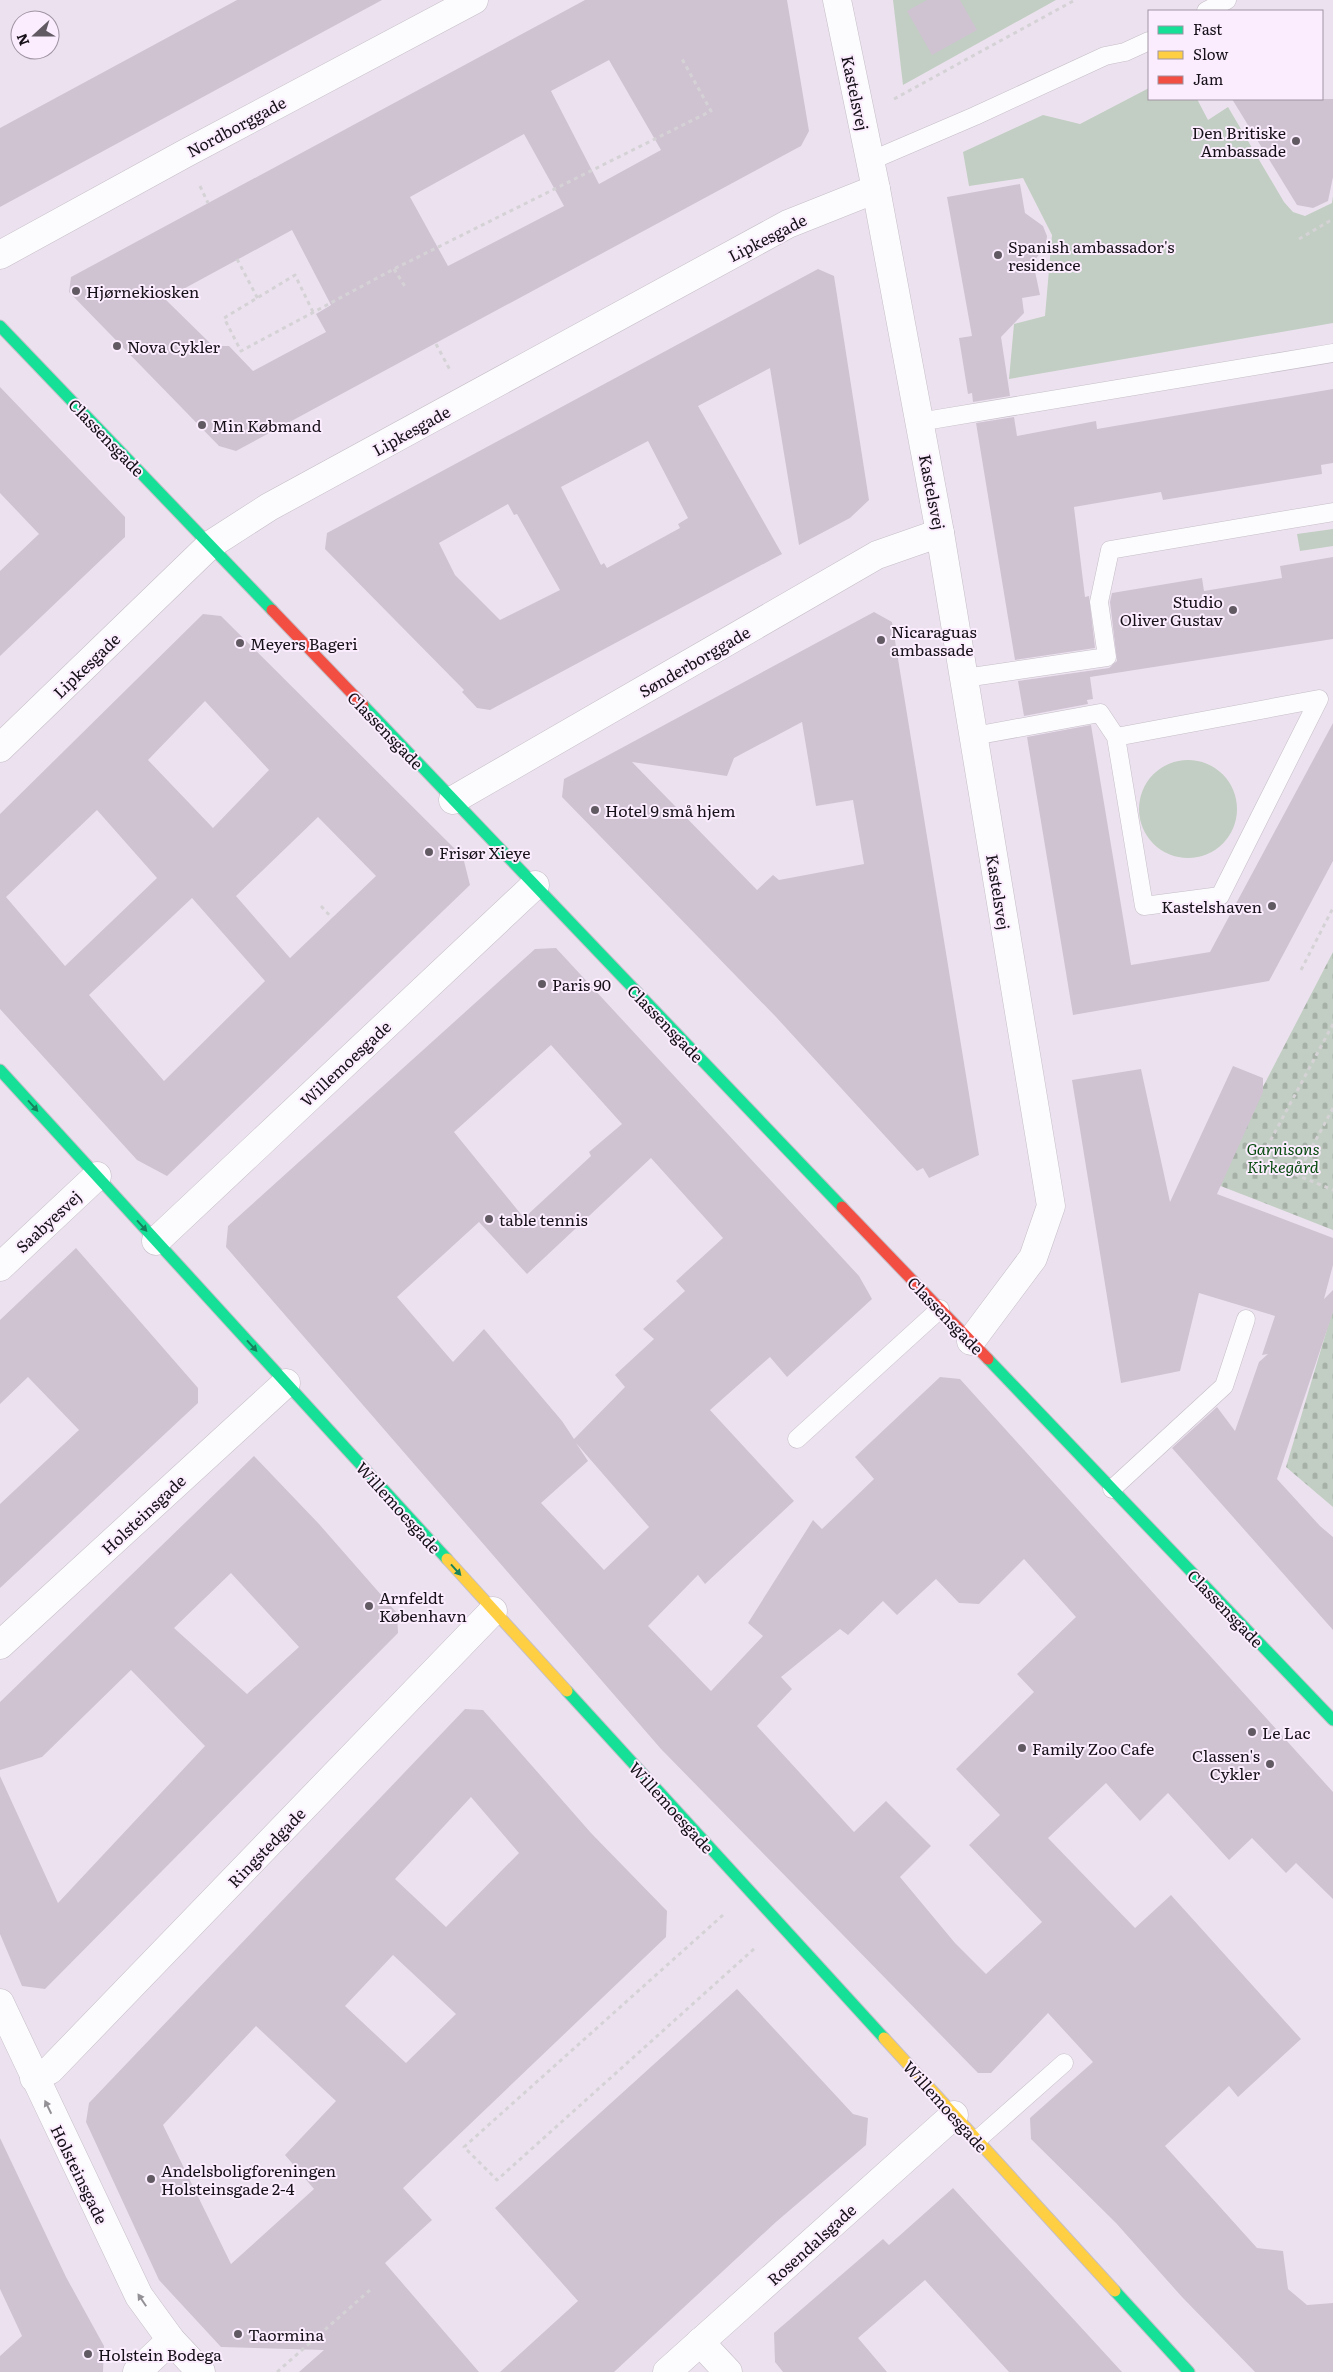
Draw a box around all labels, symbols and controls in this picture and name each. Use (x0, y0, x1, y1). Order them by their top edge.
north arrow (10, 10, 60, 60)
legend (1148, 10, 1323, 100)
text: Fast (1193, 17, 1222, 40)
text: N (10, 31, 33, 49)
text: Slow (1193, 42, 1228, 65)
street label: Kastelsvej (836, 53, 876, 133)
text: Jam (1193, 67, 1224, 90)
street label: Nordborggade (182, 90, 290, 162)
place label: Den Britiske Ambassade (1192, 120, 1286, 162)
marker: Den Britiske Ambassade (1290, 135, 1302, 147)
street label: Lipkesgade (724, 207, 810, 267)
place label: Spanish ambassador's residence (1008, 234, 1174, 276)
marker: Spanish ambassador's residence (992, 249, 1004, 261)
place label: Hjørnekiosken (86, 279, 200, 303)
marker: Hjørnekiosken (70, 285, 82, 297)
place label: Nova Cykler (127, 334, 221, 358)
marker: Nova Cykler (111, 340, 123, 352)
street label: Classensgade (64, 393, 150, 481)
street label: Lipkesgade (368, 399, 454, 461)
place label: Min Købmand (212, 413, 322, 437)
marker: Min Købmand (196, 419, 208, 431)
street label: Kastelsvej (914, 452, 952, 532)
place label: Studio Oliver Gustav (1120, 589, 1224, 631)
marker: Studio Oliver Gustav (1227, 604, 1239, 616)
street label: Sønderborggade (634, 619, 754, 703)
place label: Nicaraguas ambassade (891, 619, 977, 661)
street label: Lipkesgade (47, 627, 125, 703)
place label: Meyers Bageri (250, 631, 358, 655)
marker: Nicaraguas ambassade (875, 634, 887, 646)
marker: Meyers Bageri (234, 637, 246, 649)
street label: Classensgade (343, 686, 429, 774)
place label: Hotel 9 små hjem (605, 798, 736, 822)
marker: Hotel 9 små hjem (589, 804, 601, 816)
place label: Frisør Xieye (439, 840, 530, 864)
marker: Frisør Xieye (423, 846, 435, 858)
street label: Kastelsvej (981, 852, 1017, 932)
place label: Kastelshaven (1161, 894, 1262, 918)
marker: Kastelshaven (1266, 900, 1278, 912)
place label: Paris 90 (552, 972, 611, 996)
marker: Paris 90 (536, 978, 548, 990)
street label: Classensgade (623, 979, 709, 1067)
street label: Willemoesgade (294, 1014, 396, 1112)
one-way arrow (27, 1100, 39, 1112)
park label: Garnisons Kirkegård (1246, 1136, 1320, 1178)
street label: Saabyesvej (10, 1184, 86, 1258)
place label: table tennis (499, 1207, 588, 1231)
marker: table tennis (483, 1213, 495, 1225)
one-way arrow (137, 1220, 148, 1233)
street label: Classensgade (903, 1271, 989, 1359)
one-way arrow (246, 1340, 258, 1352)
street label: Willemoesgade (351, 1456, 447, 1558)
street label: Holsteinsgade (95, 1468, 191, 1560)
one-way arrow (450, 1563, 462, 1575)
street label: Classensgade (1183, 1564, 1269, 1652)
place label: Arnfeldt København (379, 1585, 467, 1627)
marker: Arnfeldt København (363, 1600, 375, 1612)
place label: Le Lac (1262, 1720, 1310, 1744)
marker: Le Lac (1246, 1726, 1258, 1738)
place label: Family Zoo Cafe (1032, 1736, 1154, 1760)
marker: Family Zoo Cafe (1016, 1742, 1028, 1754)
place label: Classen's Cykler (1192, 1743, 1260, 1785)
street label: Willemoesgade (624, 1756, 720, 1858)
marker: Classen's Cykler (1264, 1758, 1276, 1770)
street label: Ringstedgade (222, 1802, 310, 1892)
street label: Willemoesgade (898, 2055, 994, 2157)
one-way arrow (44, 2100, 52, 2114)
street label: Holsteinsgade (46, 2120, 114, 2228)
place label: Andelsboligforeningen Holsteinsgade 2-4 (161, 2158, 336, 2200)
marker: Andelsboligforeningen Holsteinsgade 2-4 (145, 2173, 157, 2185)
street label: Rosendalsgade (761, 2197, 861, 2291)
one-way arrow (138, 2294, 147, 2307)
place label: Taormina (248, 2322, 324, 2346)
marker: Taormina (232, 2328, 244, 2340)
place label: Holstein Bodega (98, 2342, 222, 2366)
marker: Holstein Bodega (82, 2348, 94, 2360)

